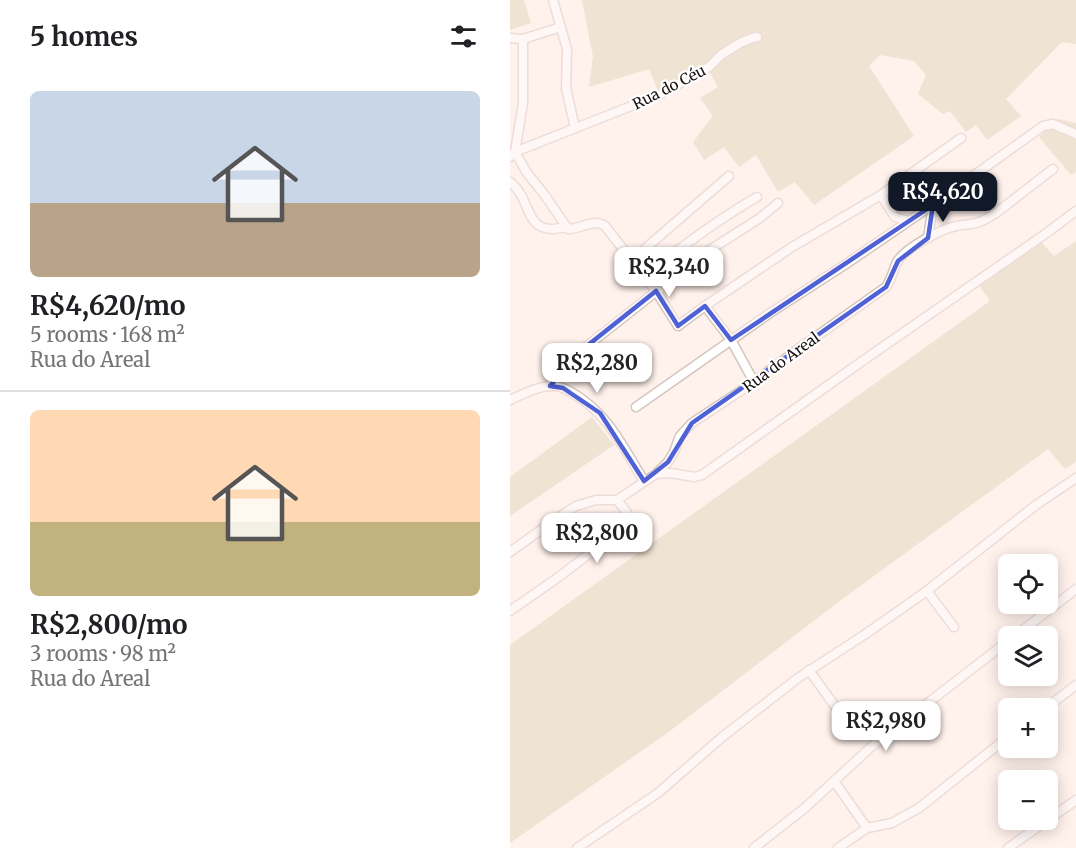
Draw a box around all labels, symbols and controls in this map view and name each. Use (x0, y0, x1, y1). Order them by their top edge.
text: 5 homes (30, 20, 138, 53)
icon: filters (447, 20, 480, 53)
street label: Rua do Céu (629, 60, 709, 114)
icon: home (201, 130, 309, 238)
pin: R$4,620 (888, 172, 998, 223)
text: R$4,620 (902, 179, 984, 204)
pin: R$2,340 (614, 247, 724, 298)
text: R$2,340 (628, 254, 710, 279)
text: R$4,620/mo (30, 289, 185, 322)
text: 5 rooms · 168 m² (30, 322, 185, 347)
street label: Rua do Areal (739, 328, 823, 396)
pin: R$2,280 (542, 343, 652, 394)
text: Rua do Areal (30, 347, 150, 372)
text: R$2,280 (556, 350, 638, 375)
icon: home (201, 449, 309, 557)
pin: R$2,800 (542, 513, 652, 564)
text: R$2,800 (555, 520, 639, 545)
map controls (998, 554, 1058, 830)
button: locate (998, 554, 1058, 614)
text: R$2,800/mo (30, 608, 188, 641)
button: layers (998, 626, 1058, 686)
text: 3 rooms · 98 m² (30, 641, 176, 666)
text: Rua do Areal (30, 666, 150, 691)
button: + (998, 698, 1058, 758)
pin: R$2,980 (831, 701, 941, 752)
text: R$2,980 (846, 708, 926, 733)
button: − (998, 770, 1058, 830)

